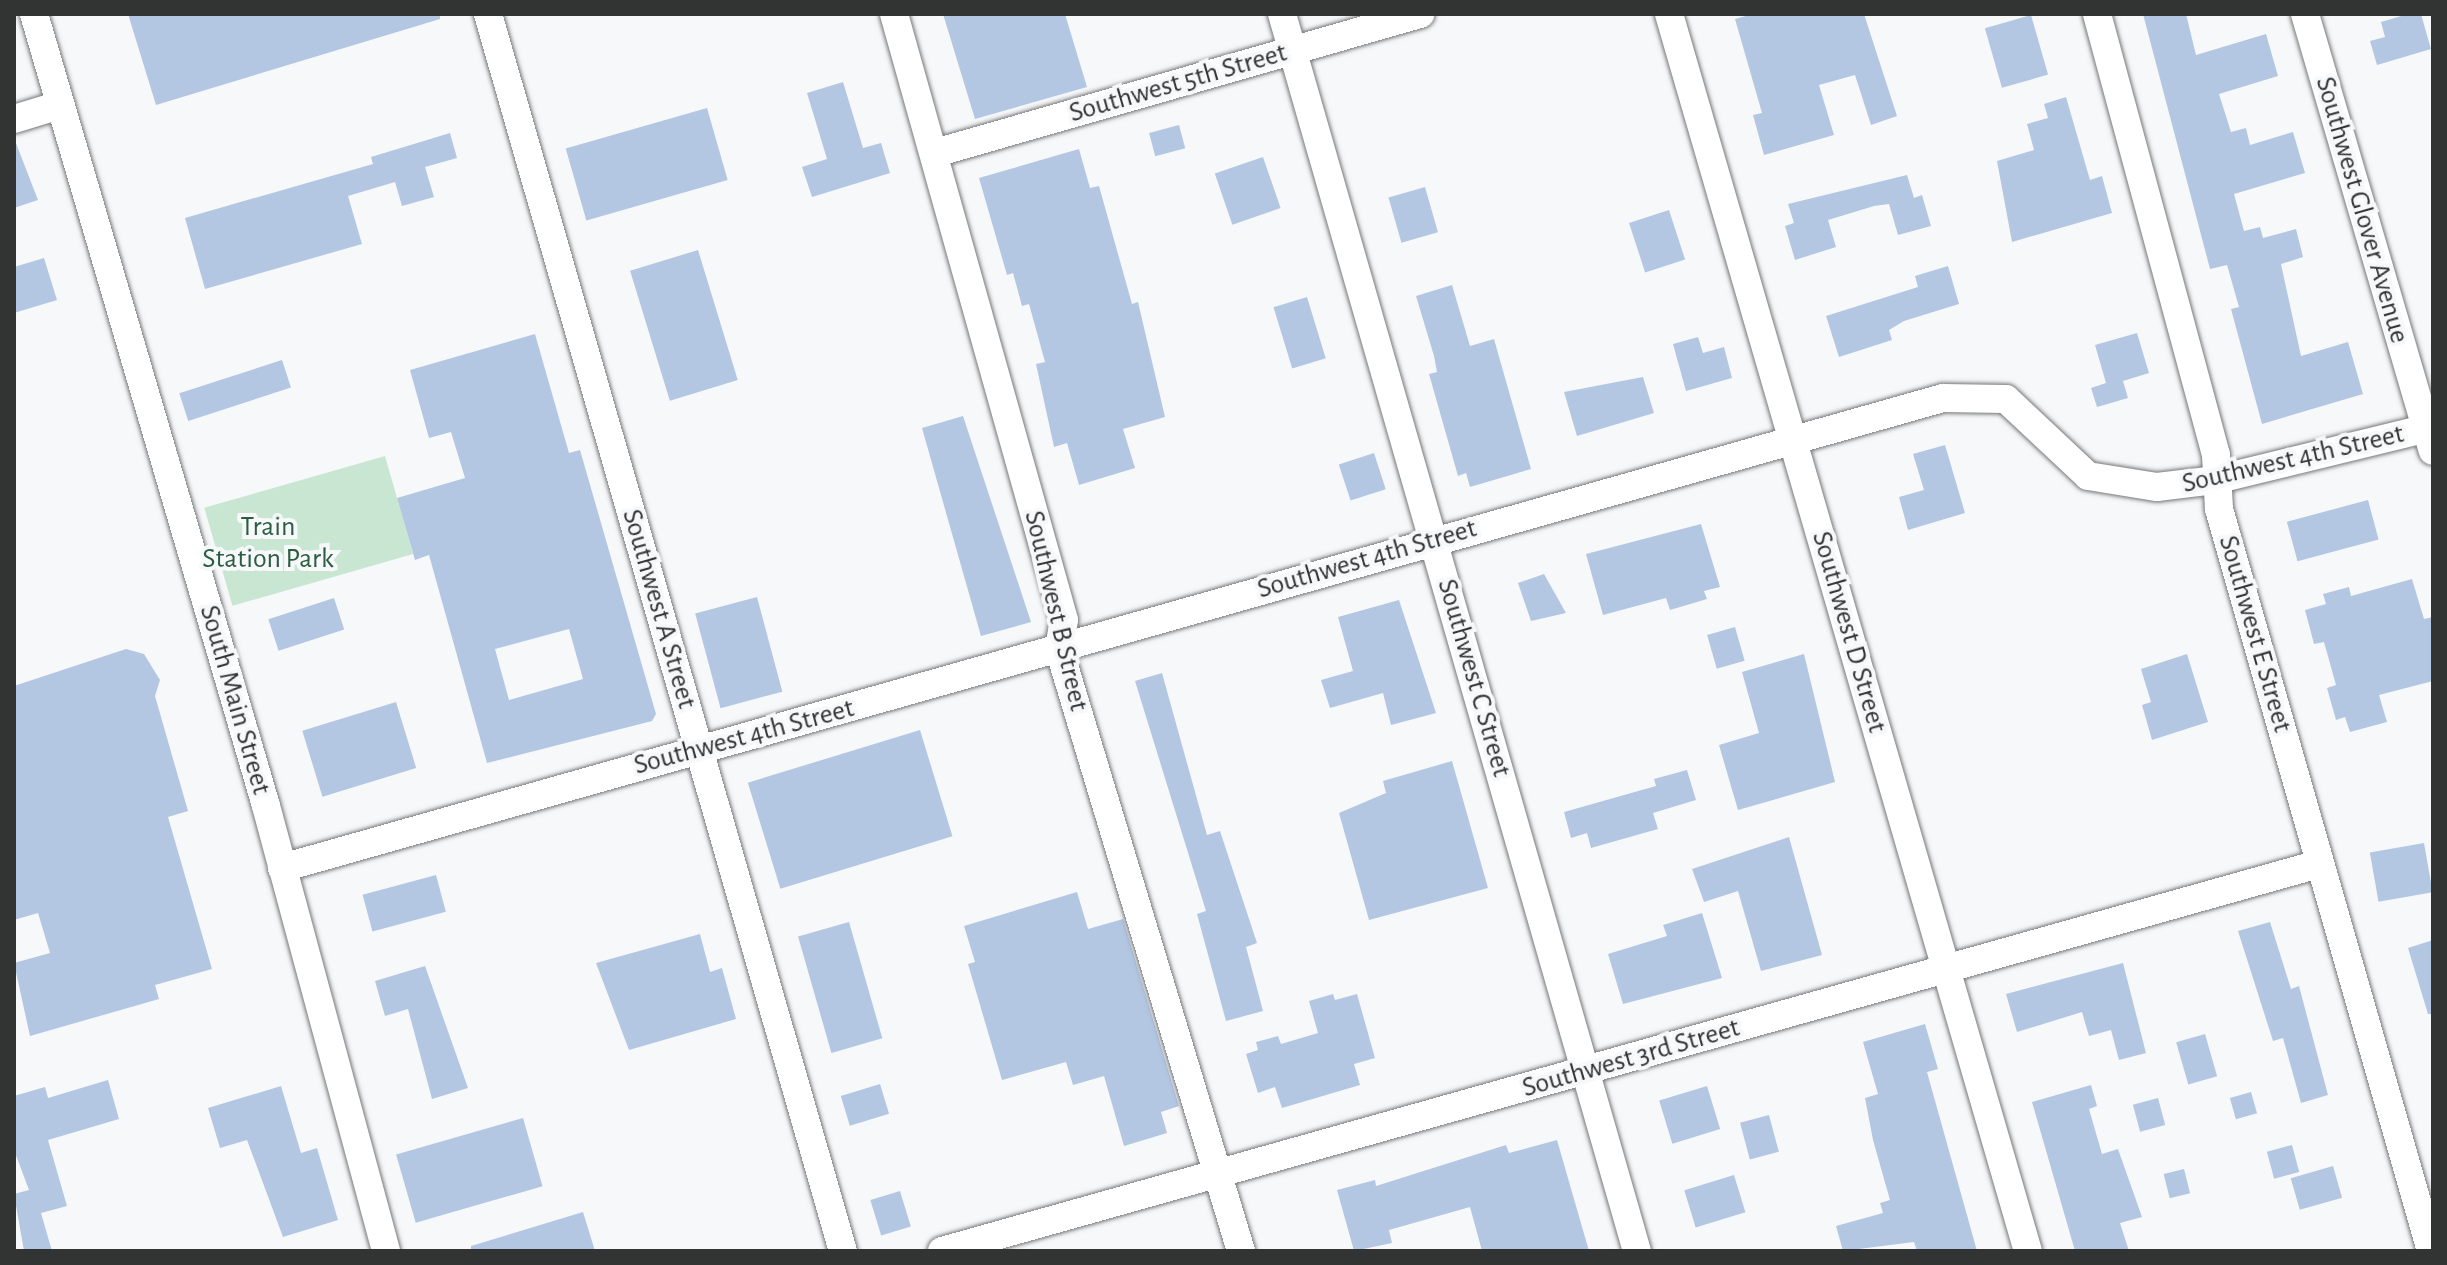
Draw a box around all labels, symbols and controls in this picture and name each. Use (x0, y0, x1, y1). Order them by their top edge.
street label: Southwest 5th Street (1065, 36, 1291, 130)
street label: Southwest Glover Avenue (2308, 73, 2416, 347)
street label: Southwest 4th Street (2179, 417, 2407, 501)
street label: Southwest A Street (615, 506, 703, 712)
street label: Southwest B Street (1017, 508, 1095, 714)
park label: Train Station Park (202, 510, 334, 576)
street label: Southwest 4th Street (1254, 512, 1480, 606)
street label: Southwest D Street (1804, 528, 1894, 736)
street label: Southwest E Street (2211, 532, 2299, 736)
street label: Southwest C Street (1430, 575, 1518, 781)
street label: South Main Street (192, 602, 278, 798)
street label: Southwest 4th Street (630, 691, 858, 783)
street label: Southwest 3rd Street (1518, 1011, 1744, 1105)

